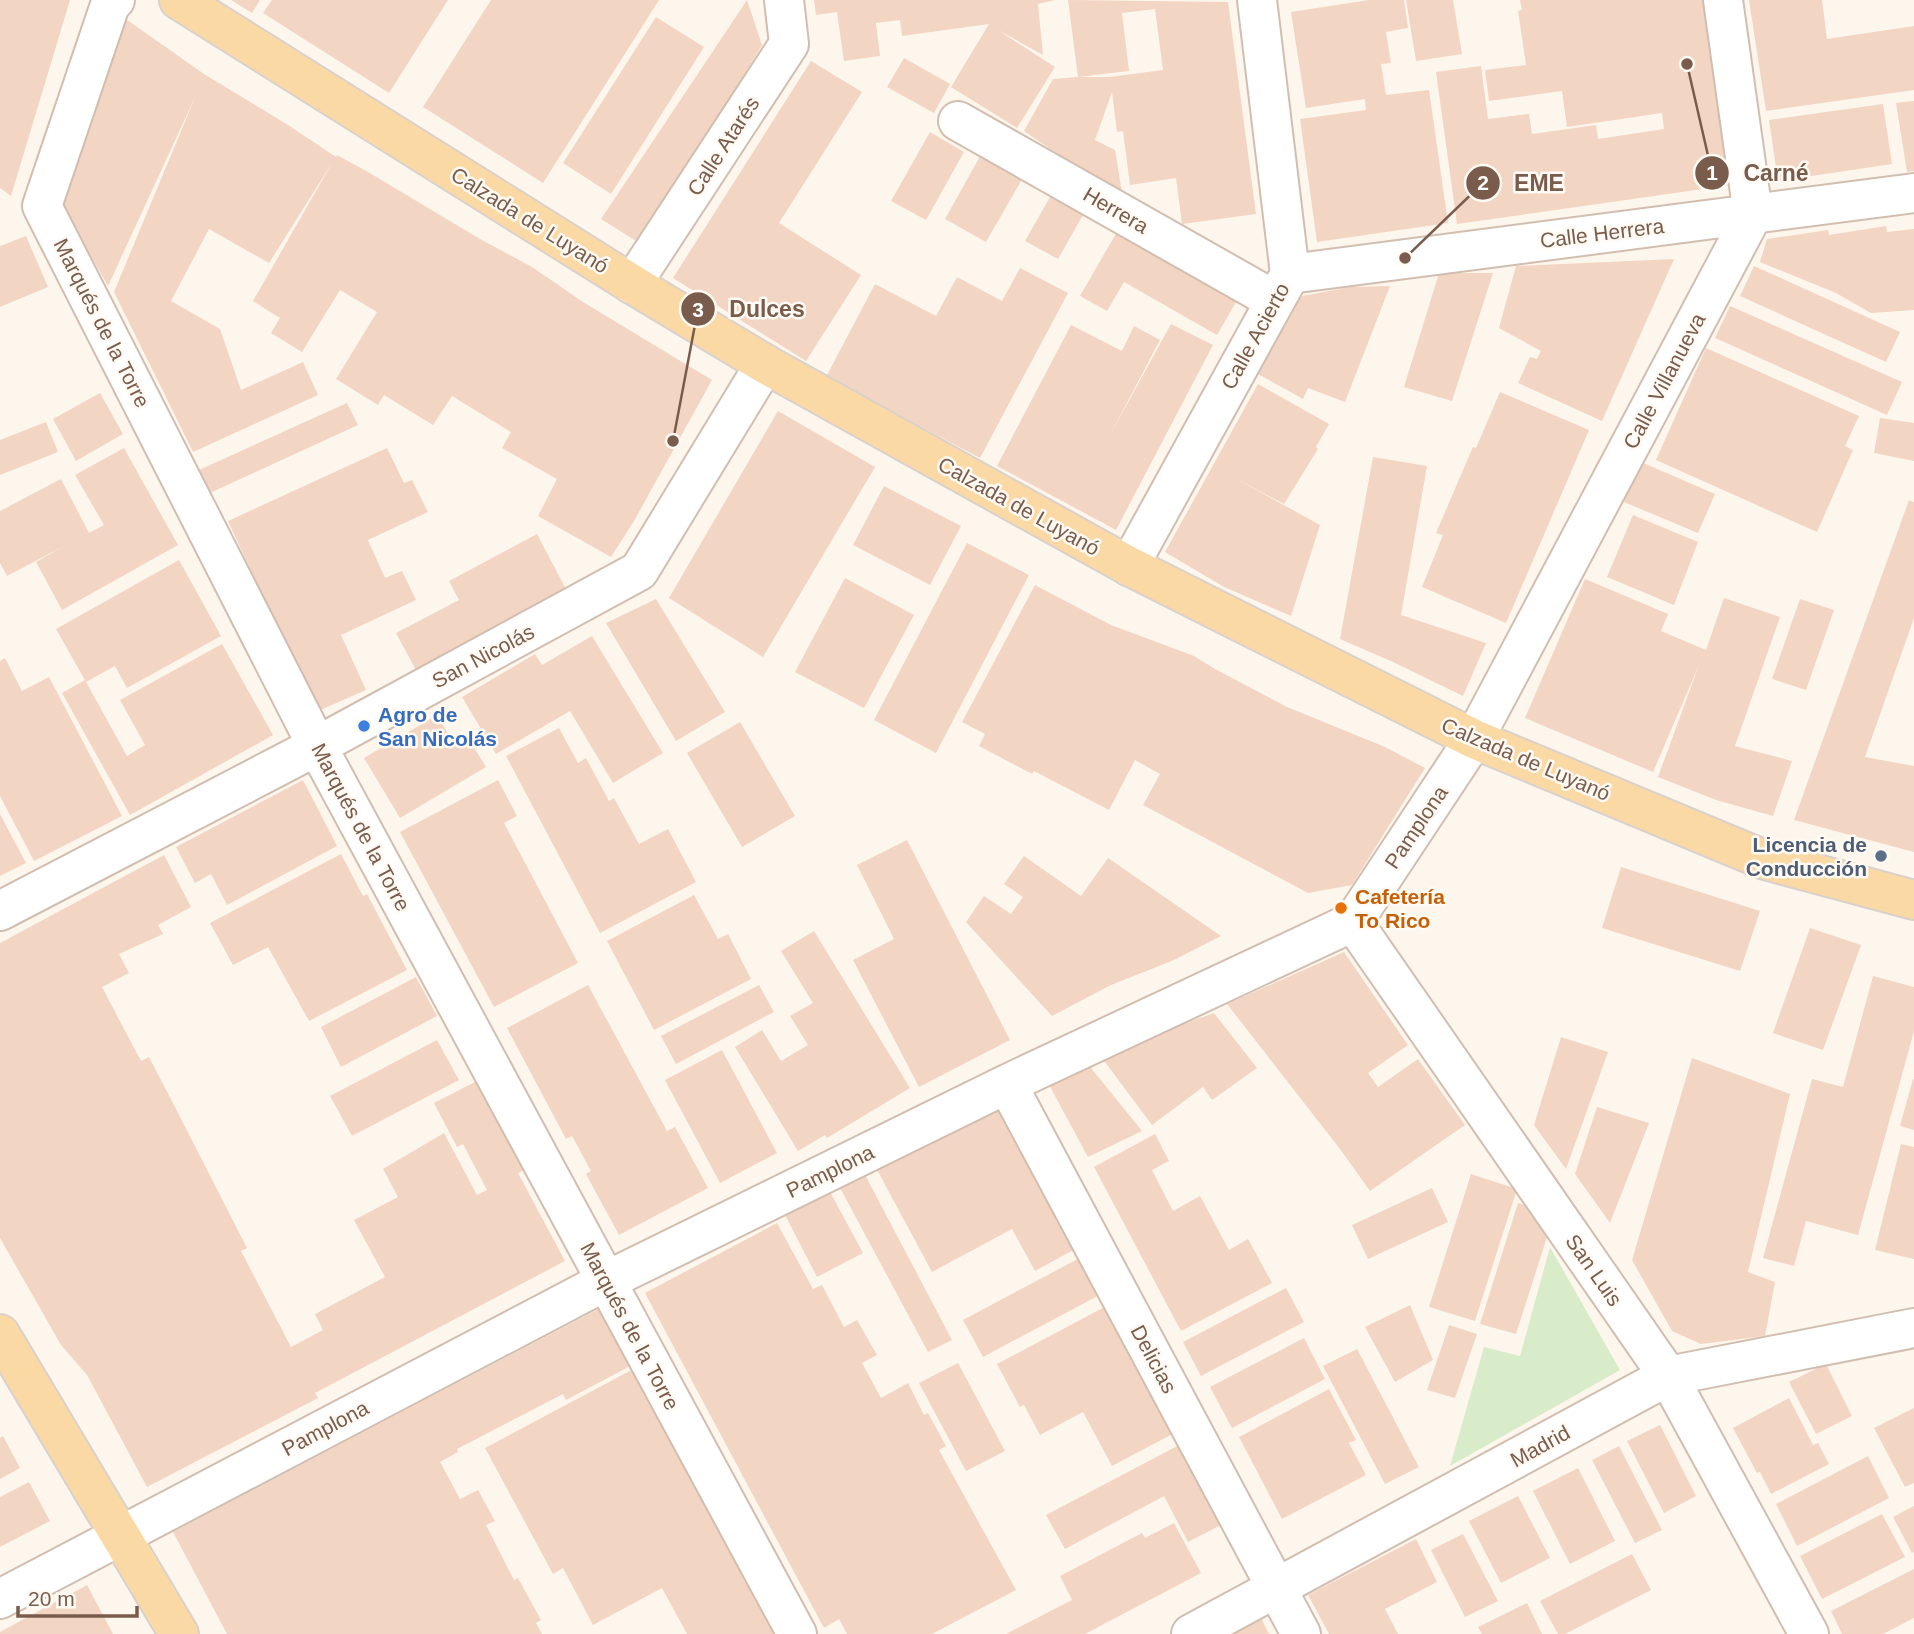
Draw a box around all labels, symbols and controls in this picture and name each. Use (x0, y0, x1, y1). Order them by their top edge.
street label: Calle Atarés (683, 92, 763, 200)
callout: Carné (1695, 151, 1823, 195)
text: Carné (1743, 160, 1809, 186)
callout: EME (1465, 161, 1578, 205)
text: 1 (1706, 161, 1718, 184)
street label: Calzada de Luyanó (447, 162, 613, 278)
text: EME (1514, 170, 1564, 196)
text: 2 (1477, 171, 1489, 194)
street label: Herrera (1079, 182, 1153, 238)
street label: Calle Herrera (1539, 214, 1666, 252)
street label: Marqués de la Torre (49, 235, 155, 411)
street label: Calle Acierto (1216, 279, 1294, 393)
callout: Dulces (680, 287, 818, 331)
text: Dulces (729, 296, 805, 322)
text: 3 (692, 298, 704, 321)
street label: Calle Villanueva (1619, 309, 1710, 453)
street label: Calzada de Luyanó (934, 452, 1104, 560)
street label: San Nicolás (428, 620, 538, 692)
place label: Agro de San Nicolás (378, 703, 497, 750)
street label: Calzada de Luyanó (1438, 713, 1614, 805)
marker: Agro de San Nicolás (356, 718, 372, 734)
street label: Marqués de la Torre (307, 739, 415, 915)
street label: Pamplona (1380, 781, 1452, 873)
place label: Licencia de Conducción (1746, 833, 1867, 880)
marker: Licencia de Conducción (1873, 848, 1889, 864)
place label: Cafetería To Rico (1355, 885, 1445, 932)
marker: Cafetería To Rico (1333, 900, 1349, 916)
street label: Pamplona (782, 1140, 878, 1202)
street label: San Luis (1561, 1230, 1627, 1310)
street label: Marqués de la Torre (576, 1238, 684, 1414)
street label: Delicias (1127, 1321, 1181, 1397)
street label: Pamplona (278, 1395, 372, 1460)
street label: Madrid (1506, 1420, 1574, 1472)
scale bar (18, 1574, 136, 1618)
text: 20 m (28, 1587, 75, 1610)

